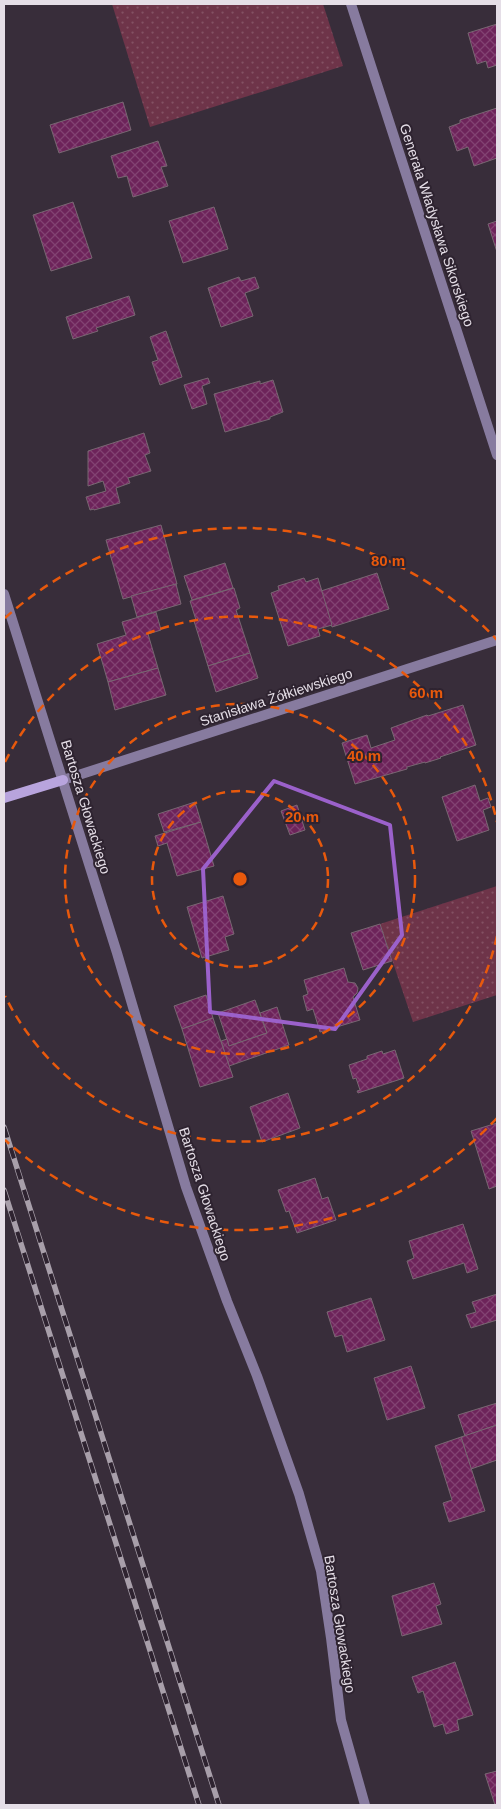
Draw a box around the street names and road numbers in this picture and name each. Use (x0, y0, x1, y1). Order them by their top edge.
street label: Generała Władysława Sikorskiego (397, 122, 477, 329)
street label: Stanisława Żółkiewskiego (197, 664, 355, 729)
street label: Bartosza Głowackiego (58, 738, 114, 876)
street label: Bartosza Głowackiego (176, 1125, 234, 1263)
street label: Bartosza Głowackiego (321, 1554, 359, 1694)

